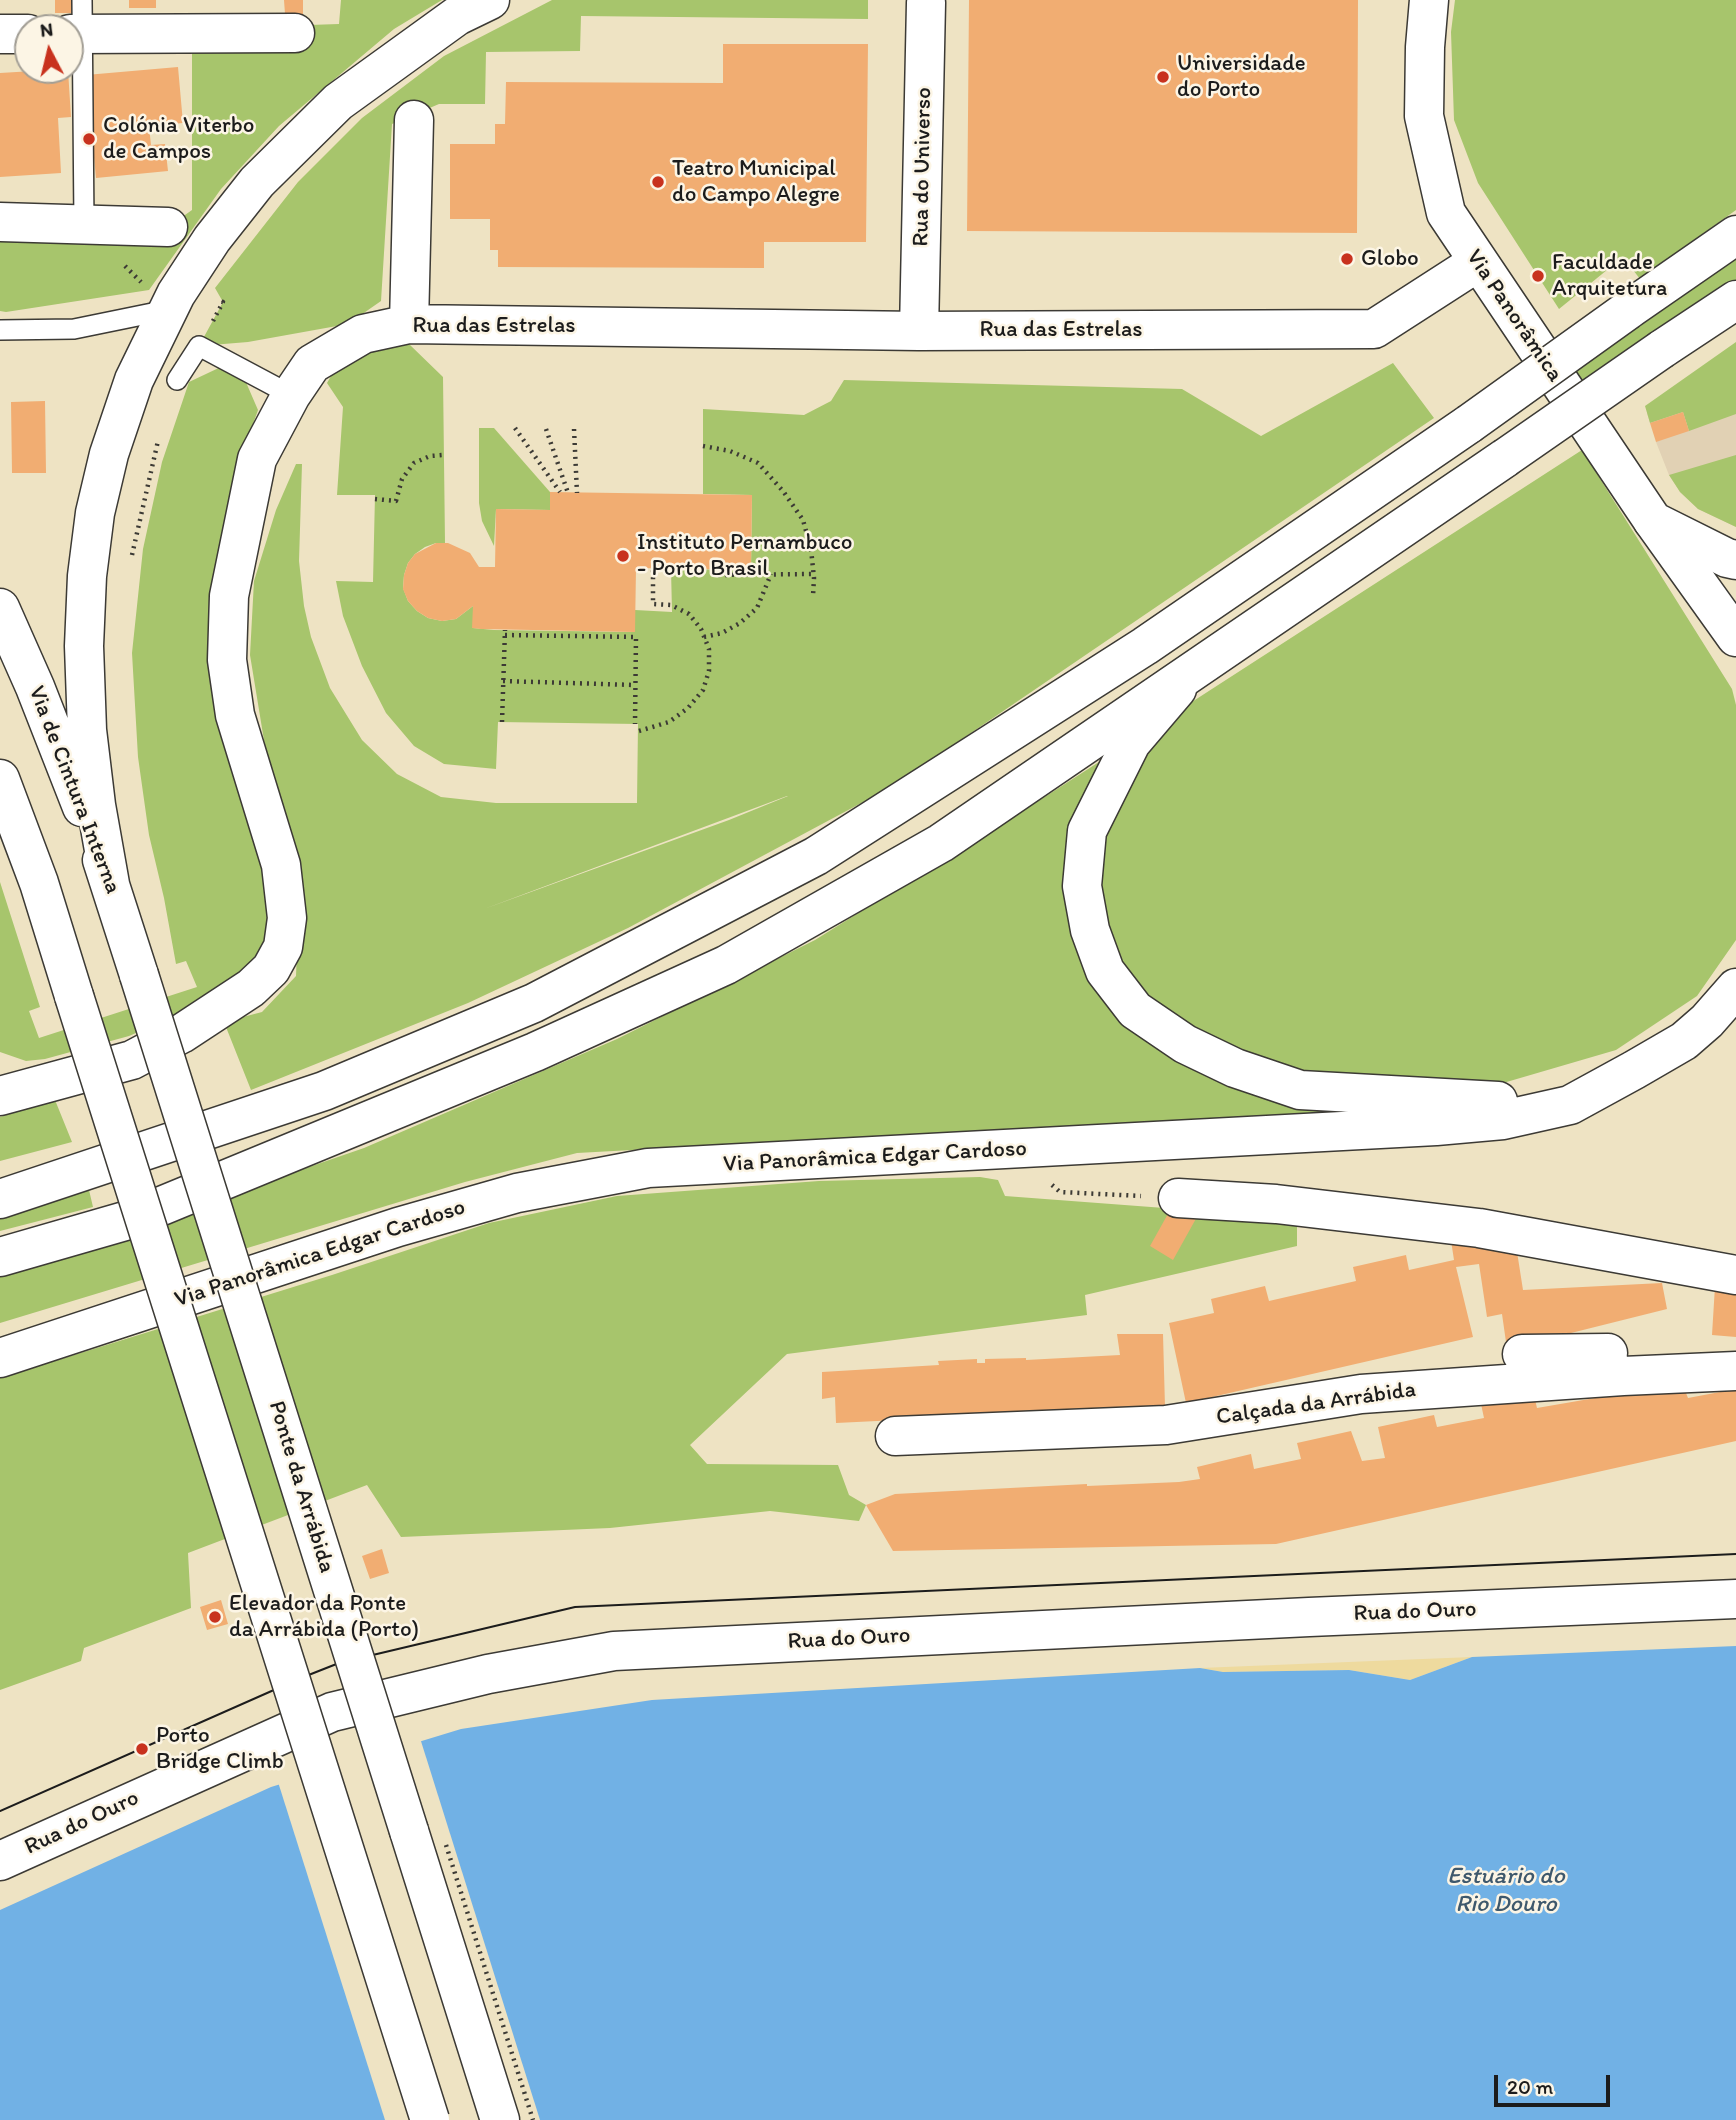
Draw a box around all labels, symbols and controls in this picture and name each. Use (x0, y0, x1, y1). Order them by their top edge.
north arrow (14, 14, 84, 84)
text: N (39, 17, 54, 42)
place label: Universidade do Porto (1177, 50, 1306, 104)
marker: Universidade do Porto (1155, 69, 1171, 85)
street label: Rua do Universo (908, 87, 938, 247)
place label: Colónia Viterbo de Campos (103, 112, 255, 166)
marker: Colónia Viterbo de Campos (81, 131, 97, 147)
place label: Teatro Municipal do Campo Alegre (672, 155, 840, 209)
marker: Teatro Municipal do Campo Alegre (650, 174, 666, 190)
place label: Globo (1361, 245, 1419, 273)
street label: Via Panorâmica (1460, 245, 1568, 387)
place label: Faculdade Arquitetura (1552, 249, 1667, 303)
marker: Globo (1339, 251, 1355, 267)
marker: Faculdade Arquitetura (1530, 268, 1546, 284)
street label: Rua das Estrelas (413, 312, 575, 340)
street label: Rua das Estrelas (980, 316, 1142, 344)
place label: Instituto Pernambuco - Porto Brasil (637, 529, 852, 583)
marker: Instituto Pernambuco - Porto Brasil (615, 548, 631, 564)
street label: Via de Cintura Interna (22, 682, 126, 898)
street label: Via Panorâmica Edgar Cardoso (722, 1135, 1028, 1179)
street label: Via Panorâmica Edgar Cardoso (171, 1194, 469, 1314)
street label: Calçada da Arrábida (1215, 1376, 1417, 1432)
street label: Ponte da Arrábida (262, 1398, 340, 1576)
place label: Elevador da Ponte da Arrábida (Porto) (229, 1590, 419, 1644)
street label: Rua do Ouro (1353, 1596, 1477, 1628)
marker: Elevador da Ponte da Arrábida (Porto) (207, 1609, 223, 1625)
street label: Rua do Ouro (787, 1622, 911, 1656)
place label: Porto Bridge Climb (156, 1722, 284, 1776)
marker: Porto Bridge Climb (134, 1741, 150, 1757)
street label: Rua do Ouro (20, 1785, 144, 1861)
water label: Estuário do Rio Douro (1447, 1863, 1565, 1919)
scale bar (1498, 2060, 1614, 2104)
text: 20 m (1507, 2074, 1553, 2099)

